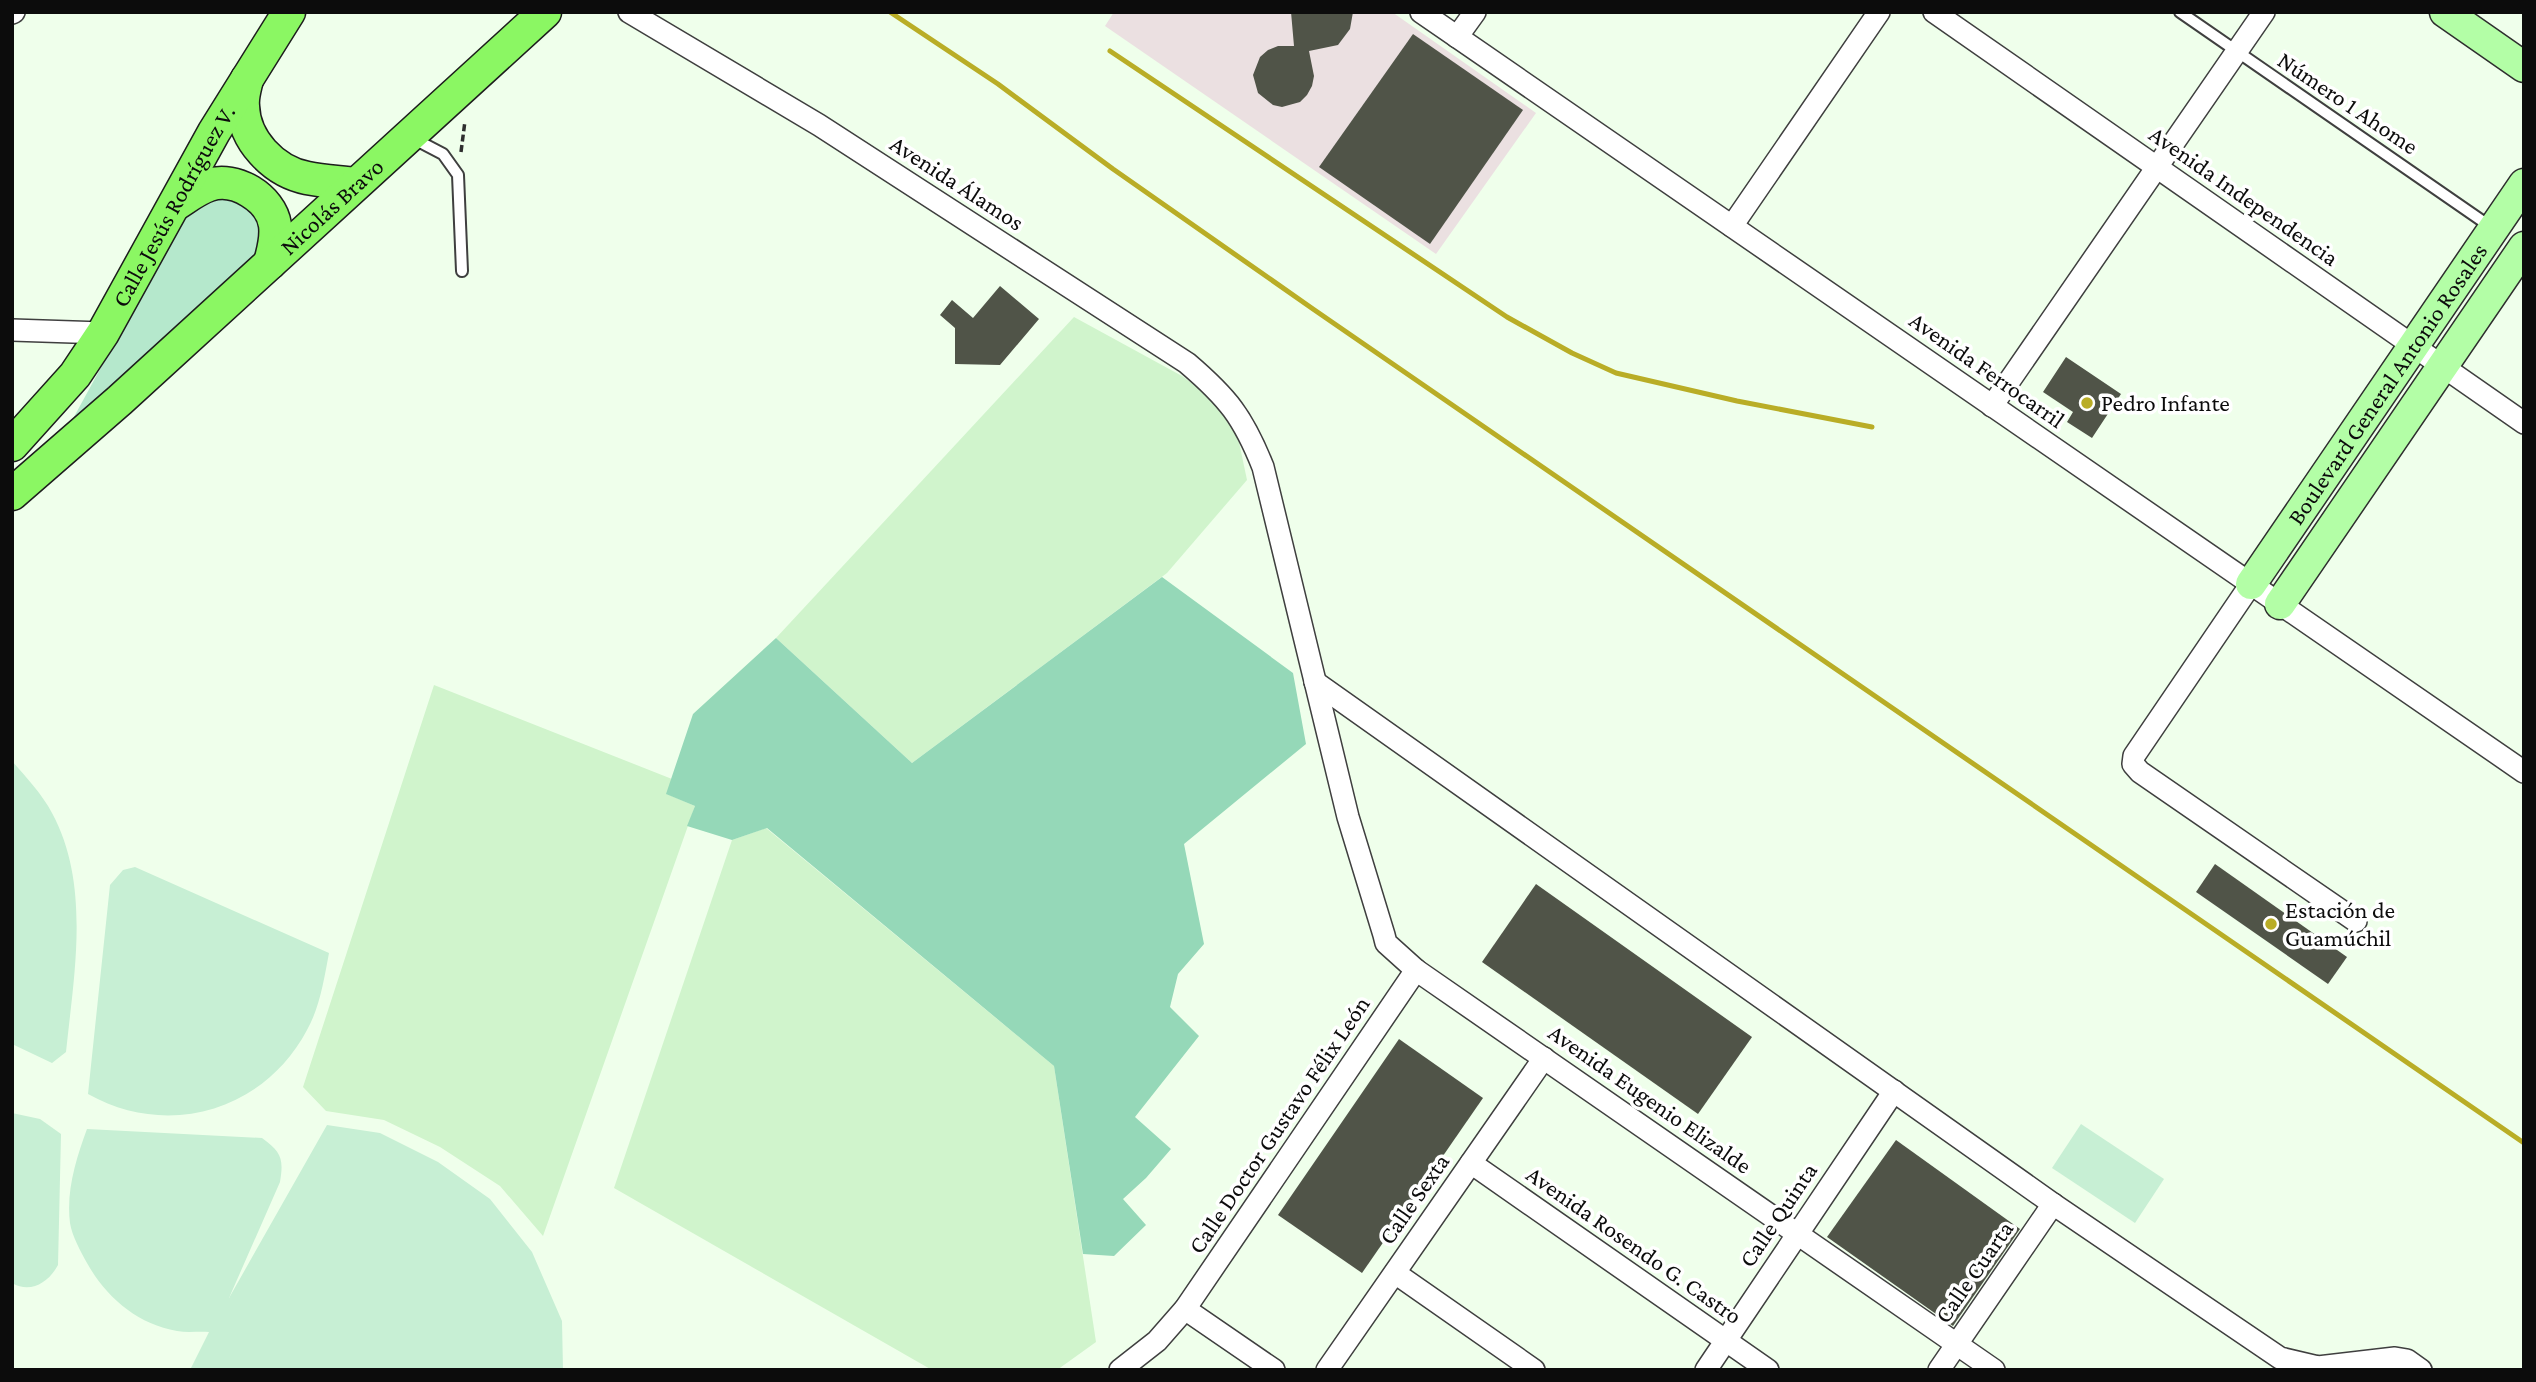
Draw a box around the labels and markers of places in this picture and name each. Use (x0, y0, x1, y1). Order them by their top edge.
place label: Pedro Infante (2101, 389, 2230, 416)
marker: Pedro Infante (2079, 395, 2095, 411)
place label: Estación de Guamúchil (2285, 896, 2395, 951)
marker: Estación de Guamúchil (2263, 916, 2279, 932)

